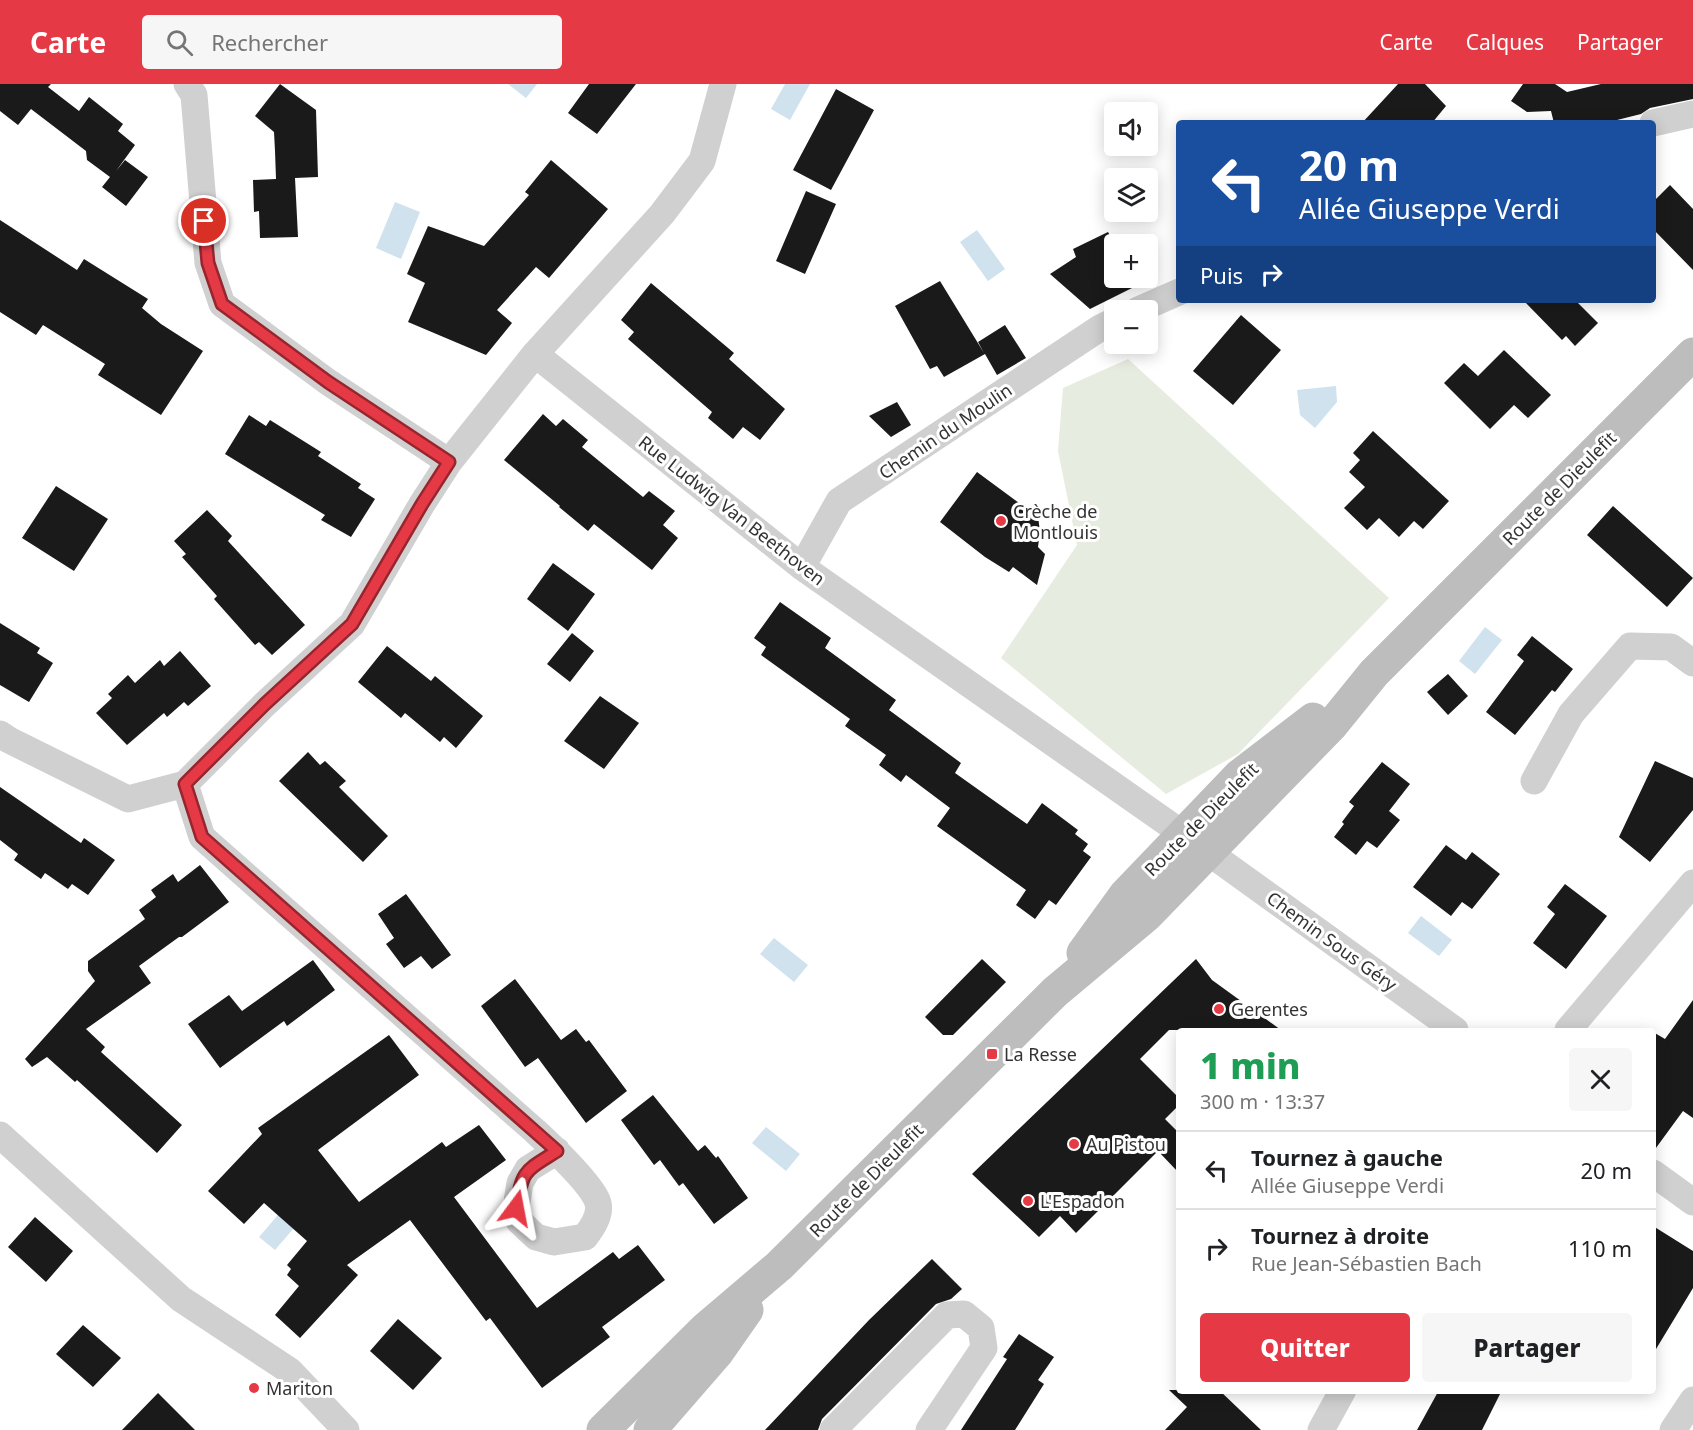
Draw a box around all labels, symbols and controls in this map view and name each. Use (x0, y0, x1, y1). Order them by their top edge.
search box (142, 15, 562, 69)
text: Carte (30, 23, 106, 61)
icon: search (163, 26, 196, 59)
text: Rechercher (211, 27, 328, 57)
text: Carte (1380, 28, 1433, 56)
text: Calques (1466, 28, 1544, 56)
text: Partager (1577, 28, 1663, 56)
map controls (1104, 102, 1158, 354)
button: sound (1104, 102, 1158, 156)
text: 20 m (1299, 136, 1399, 193)
icon: left (1200, 144, 1278, 222)
button: layers (1104, 168, 1158, 222)
text: Allée Giuseppe Verdi (1299, 190, 1560, 227)
pin (178, 195, 229, 246)
icon: arrive (187, 204, 220, 237)
button: + (1104, 234, 1158, 288)
icon: right (1255, 258, 1288, 291)
text: Puis (1200, 260, 1243, 290)
button: − (1104, 300, 1158, 354)
street label: Chemin du Moulin (874, 378, 1016, 484)
street label: Route de Dieulefit (1497, 426, 1621, 550)
street label: Rue Ludwig Van Beethoven (634, 430, 830, 590)
place label: Crèche de Montlouis (1013, 499, 1098, 544)
marker: Crèche de Montlouis (994, 514, 1008, 528)
street label: Route de Dieulefit (1139, 757, 1263, 881)
street label: Chemin Sous Géry (1262, 886, 1402, 997)
place label: Gerentes (1231, 997, 1308, 1021)
marker: Gerentes (1212, 1002, 1226, 1016)
text: 1 min (1200, 1041, 1301, 1090)
place label: La Resse (1004, 1042, 1077, 1066)
marker: La Resse (985, 1047, 999, 1061)
button: close (1569, 1048, 1632, 1111)
text: 300 m · 13:37 (1200, 1088, 1325, 1115)
street label: Route de Dieulefit (804, 1118, 928, 1242)
place label: Au Pistou (1086, 1132, 1166, 1156)
marker: Au Pistou (1067, 1137, 1081, 1151)
text: Tournez à gauche (1251, 1142, 1443, 1172)
icon: left (1200, 1154, 1233, 1187)
text: 20 m (1581, 1155, 1632, 1185)
text: Allée Giuseppe Verdi (1251, 1172, 1444, 1199)
position arrow (484, 1176, 548, 1240)
place label: L'Espadon (1040, 1189, 1125, 1213)
marker: L'Espadon (1021, 1194, 1035, 1208)
text: Tournez à droite (1251, 1220, 1429, 1250)
icon: right (1200, 1232, 1233, 1265)
text: 110 m (1568, 1233, 1632, 1263)
text: Rue Jean-Sébastien Bach (1251, 1250, 1482, 1277)
button: Quitter (1200, 1313, 1410, 1382)
button: Partager (1422, 1313, 1632, 1382)
place label: Mariton (266, 1376, 333, 1400)
marker: Mariton (247, 1381, 261, 1395)

